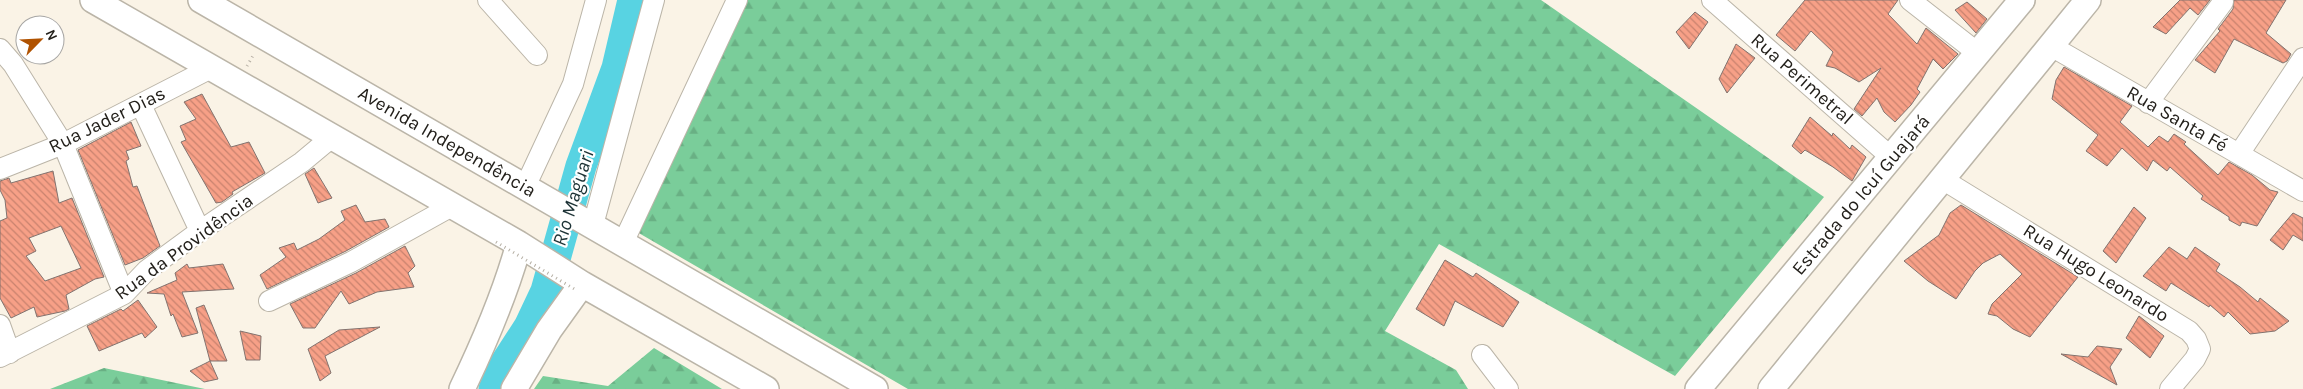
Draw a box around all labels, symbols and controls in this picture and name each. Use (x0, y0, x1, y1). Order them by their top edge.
north arrow (15, 15, 65, 65)
text: N (42, 27, 61, 43)
street label: Rua Perimetral (1746, 29, 1858, 129)
street label: Rua Santa Fé (2123, 81, 2231, 157)
street label: Rua Jader Dias (45, 82, 169, 158)
street label: Avenida Independência (354, 82, 540, 202)
street label: Estrada do Icuí Guajará (1788, 110, 1934, 280)
water label: Rio Maguari (547, 147, 599, 249)
street label: Rua da Providência (110, 189, 258, 305)
street label: Rua Hugo Leonardo (2019, 219, 2173, 327)

